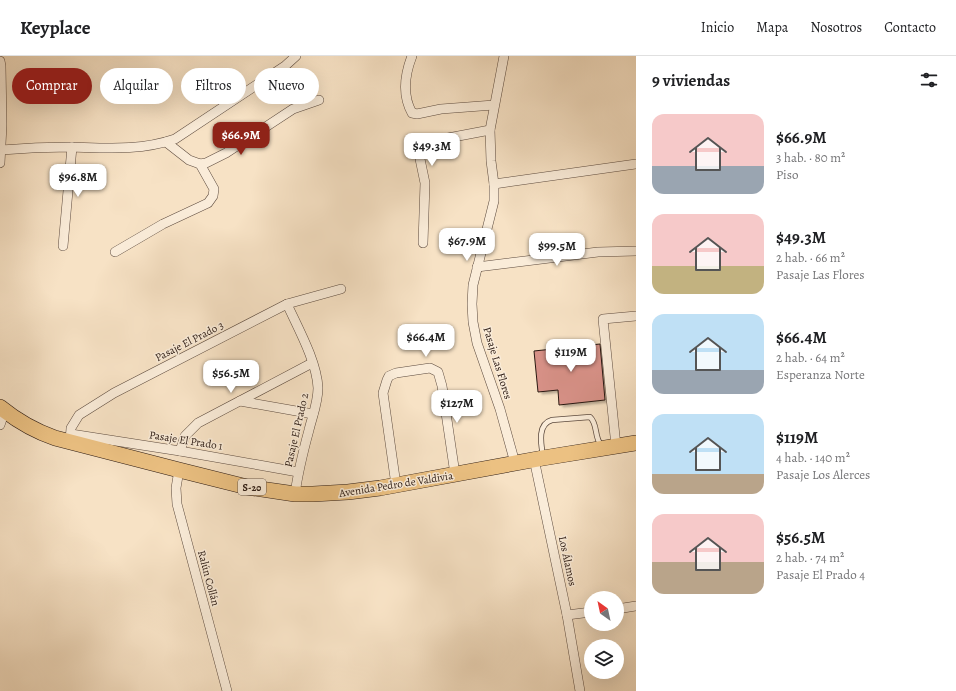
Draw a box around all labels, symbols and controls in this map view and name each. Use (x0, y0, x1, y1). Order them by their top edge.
text: Keyplace (20, 15, 90, 41)
text: Inicio (701, 18, 734, 37)
text: Mapa (756, 18, 788, 37)
text: Nosotros (810, 18, 862, 37)
text: Contacto (884, 18, 936, 37)
chip: Comprar (12, 68, 92, 104)
chip: Alquilar (100, 68, 173, 104)
chip: Filtros (181, 68, 246, 104)
chip: Nuevo (254, 68, 319, 104)
text: 9 viviendas (652, 69, 730, 92)
icon: filters (918, 69, 940, 91)
pin: $66.9M (208, 122, 274, 156)
text: $66.9M (222, 126, 260, 143)
text: $66.9M (776, 126, 827, 149)
icon: home (684, 130, 732, 178)
pin: $49.3M (399, 133, 465, 167)
text: $49.3M (413, 137, 451, 154)
text: 3 hab. · 80 m² (776, 149, 845, 166)
pin: $96.8M (45, 164, 111, 198)
text: Piso (776, 166, 798, 183)
text: $96.8M (59, 168, 97, 185)
text: $49.3M (776, 226, 826, 249)
pin: $67.9M (434, 228, 500, 262)
icon: home (684, 230, 732, 278)
text: $67.9M (448, 232, 486, 249)
pin: $99.5M (524, 233, 590, 267)
text: $99.5M (538, 237, 576, 254)
text: 2 hab. · 66 m² (776, 249, 845, 266)
text: Pasaje Las Flores (776, 266, 865, 283)
street label: Pasaje El Prado 3 (152, 318, 226, 365)
pin: $66.4M (393, 324, 459, 358)
street label: Pasaje Las Flores (479, 325, 516, 401)
text: $66.4M (776, 326, 827, 349)
text: $66.4M (407, 328, 445, 345)
icon: home (684, 330, 732, 378)
pin: $119M (543, 339, 599, 373)
text: $119M (555, 343, 587, 360)
text: 2 hab. · 64 m² (776, 349, 845, 366)
pin: $56.5M (198, 360, 264, 394)
text: $56.5M (212, 364, 250, 381)
text: Esperanza Norte (776, 366, 865, 383)
pin: $127M (429, 390, 485, 424)
street label: Pasaje El Prado 2 (281, 392, 312, 469)
text: $127M (440, 394, 474, 411)
text: $119M (776, 426, 818, 449)
street label: Pasaje El Prado 1 (148, 427, 224, 454)
icon: home (684, 430, 732, 478)
text: 4 hab. · 140 m² (776, 449, 850, 466)
text: Pasaje Los Alerces (776, 466, 870, 483)
street label: Avenida Pedro de Valdivia (337, 468, 455, 501)
road number: S-20 (238, 479, 266, 495)
text: $56.5M (776, 526, 825, 549)
icon: home (684, 530, 732, 578)
street label: Los Álamos (555, 535, 580, 587)
street label: Ralún Collán (194, 549, 223, 608)
text: 2 hab. · 74 m² (776, 549, 844, 566)
text: Pasaje El Prado 4 (776, 566, 865, 583)
north arrow (584, 591, 624, 631)
map controls (584, 591, 624, 679)
button: layers (584, 639, 624, 679)

